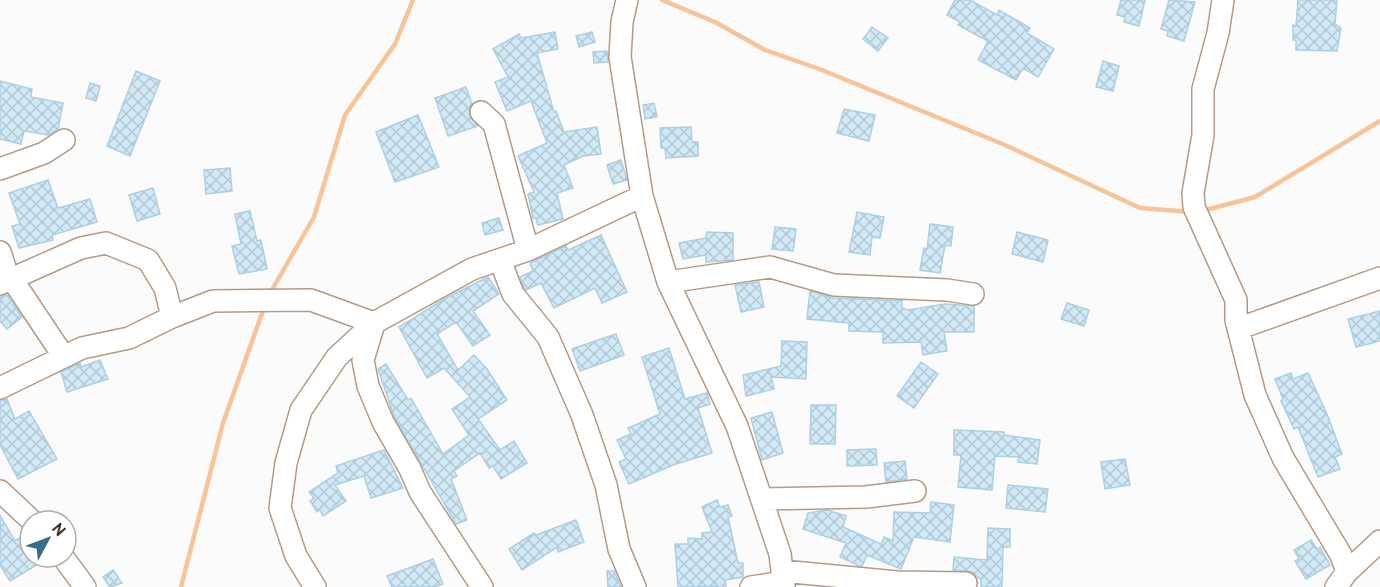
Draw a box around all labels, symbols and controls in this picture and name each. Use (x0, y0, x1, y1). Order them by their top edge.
north arrow (18, 509, 78, 569)
text: N (46, 520, 69, 541)

